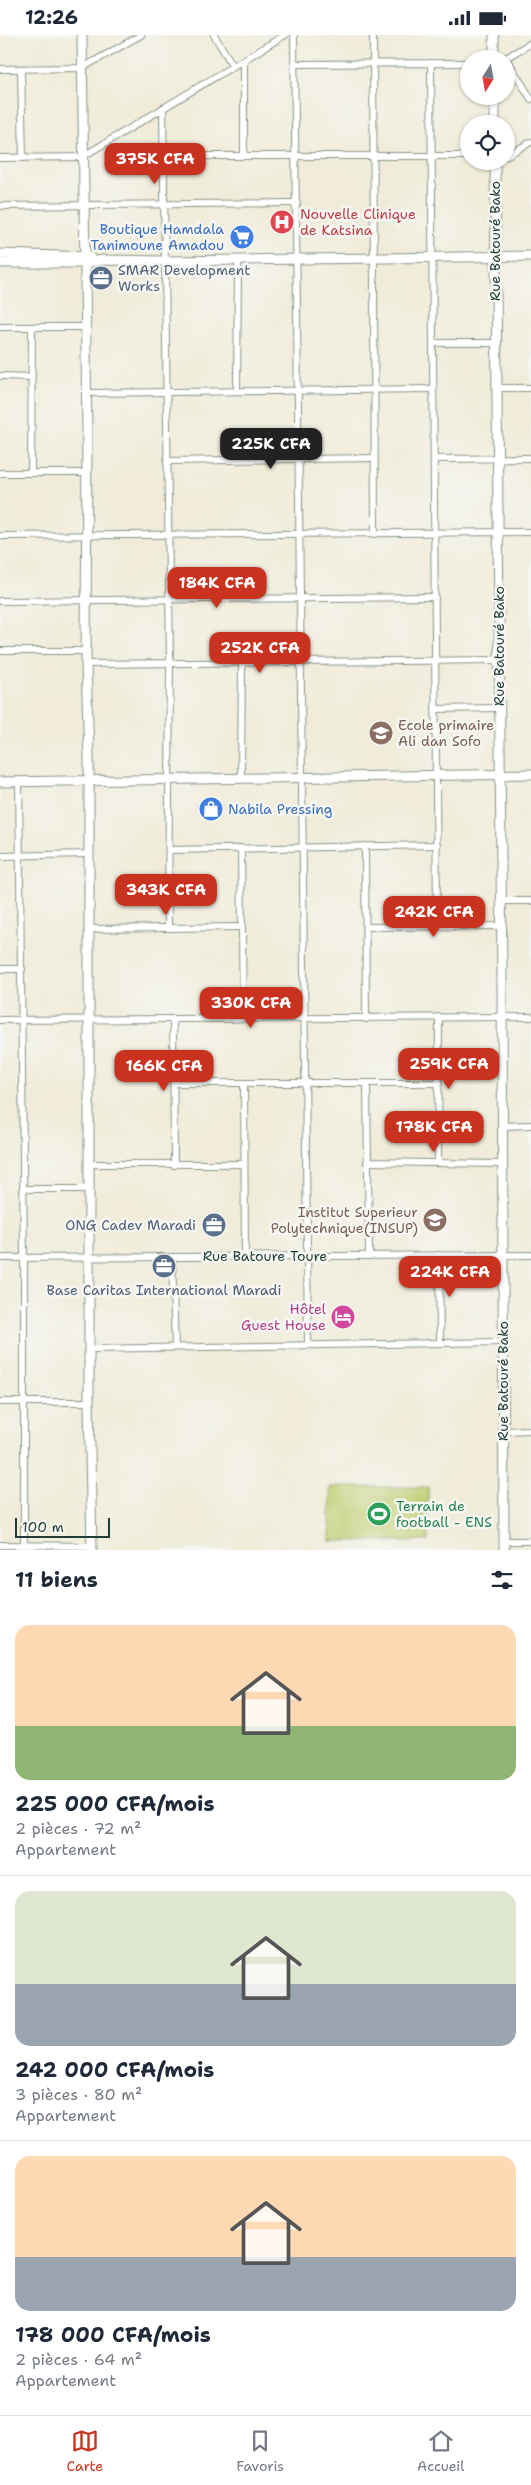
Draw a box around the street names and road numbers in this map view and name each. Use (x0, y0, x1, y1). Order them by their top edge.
street label: Rue Batouré Bako (486, 181, 504, 301)
street label: Rue Batouré Bako (490, 586, 508, 706)
street label: Rue Batoure Toure (203, 1247, 327, 1265)
street label: Rue Batouré Bako (494, 1321, 512, 1441)

